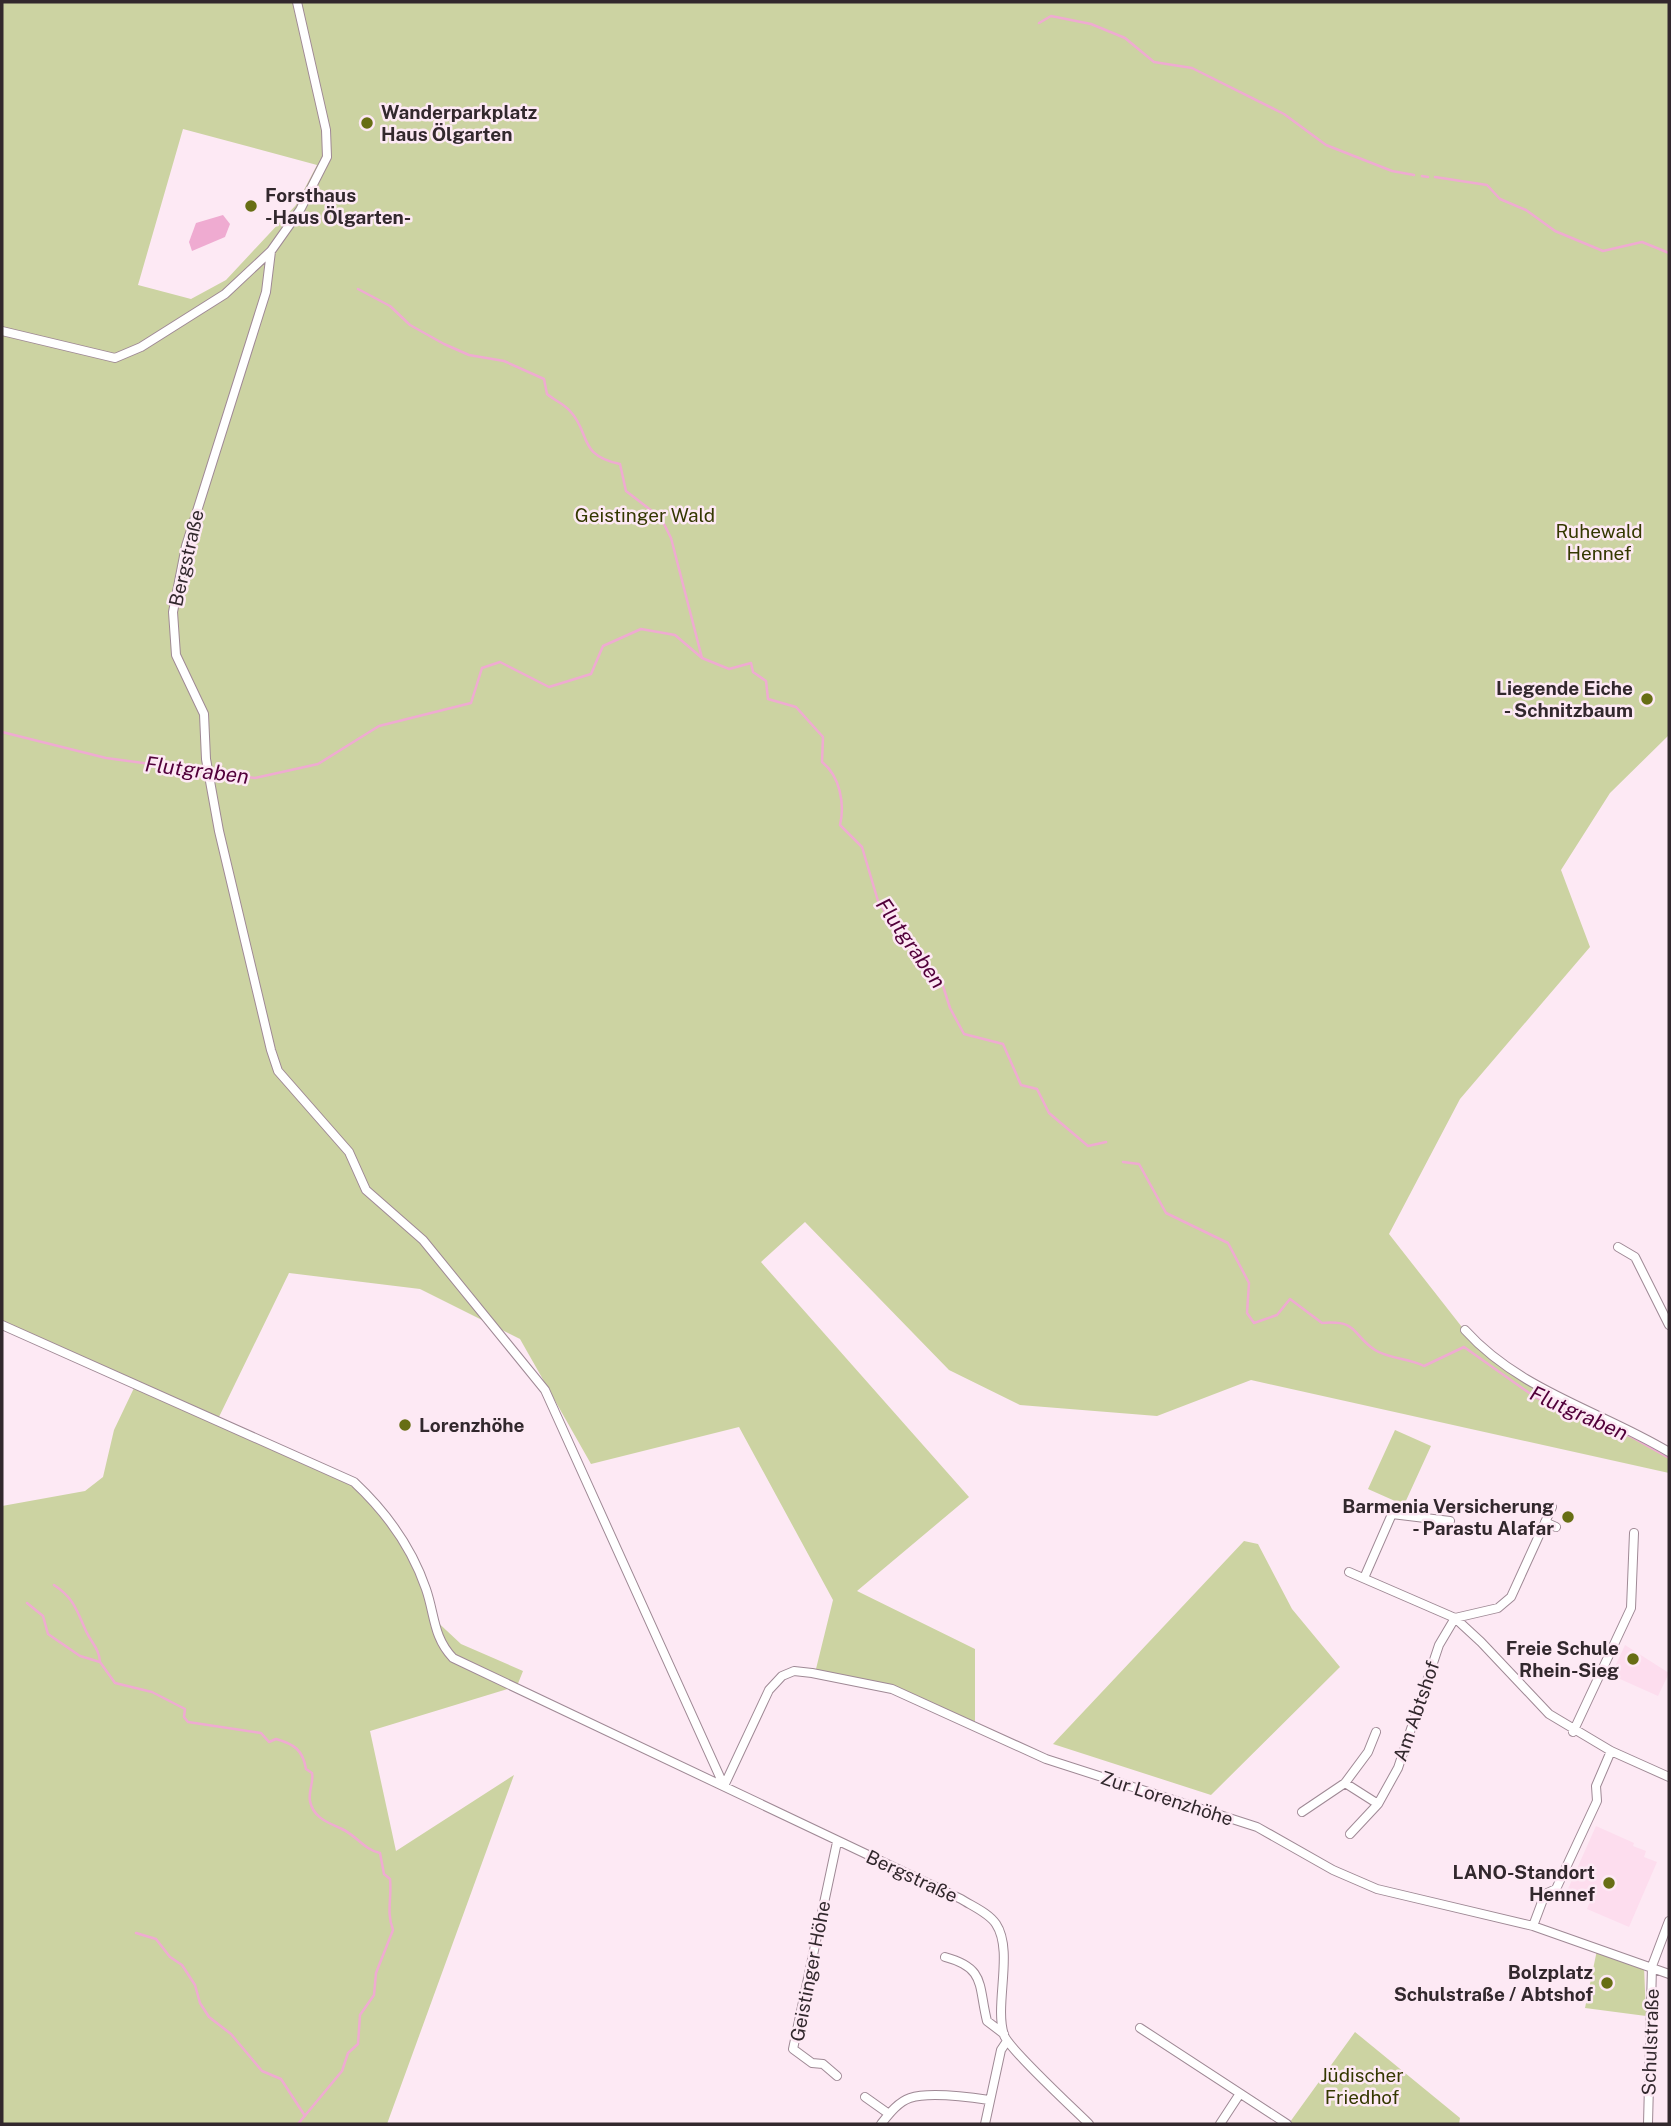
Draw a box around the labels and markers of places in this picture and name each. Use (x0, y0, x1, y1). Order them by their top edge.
place label: Wanderparkplatz Haus Ölgarten (381, 101, 537, 145)
marker: Wanderparkplatz Haus Ölgarten (359, 115, 375, 131)
place label: Forsthaus -Haus Ölgarten- (265, 184, 411, 228)
marker: Forsthaus -Haus Ölgarten- (243, 198, 259, 214)
place label: Liegende Eiche - Schnitzbaum (1496, 677, 1633, 721)
marker: Liegende Eiche - Schnitzbaum (1639, 691, 1655, 707)
place label: Lorenzhöhe (419, 1414, 525, 1436)
marker: Lorenzhöhe (397, 1417, 413, 1433)
place label: Barmenia Versicherung - Parastu Alafar (1342, 1495, 1554, 1539)
marker: Barmenia Versicherung - Parastu Alafar (1560, 1509, 1576, 1525)
place label: Freie Schule Rhein-Sieg (1506, 1637, 1619, 1681)
marker: Freie Schule Rhein-Sieg (1625, 1651, 1641, 1667)
place label: LANO-Standort Hennef (1453, 1861, 1595, 1905)
marker: LANO-Standort Hennef (1601, 1875, 1617, 1891)
place label: Bolzplatz Schulstraße / Abtshof (1394, 1961, 1593, 2005)
marker: Bolzplatz Schulstraße / Abtshof (1599, 1975, 1615, 1991)

